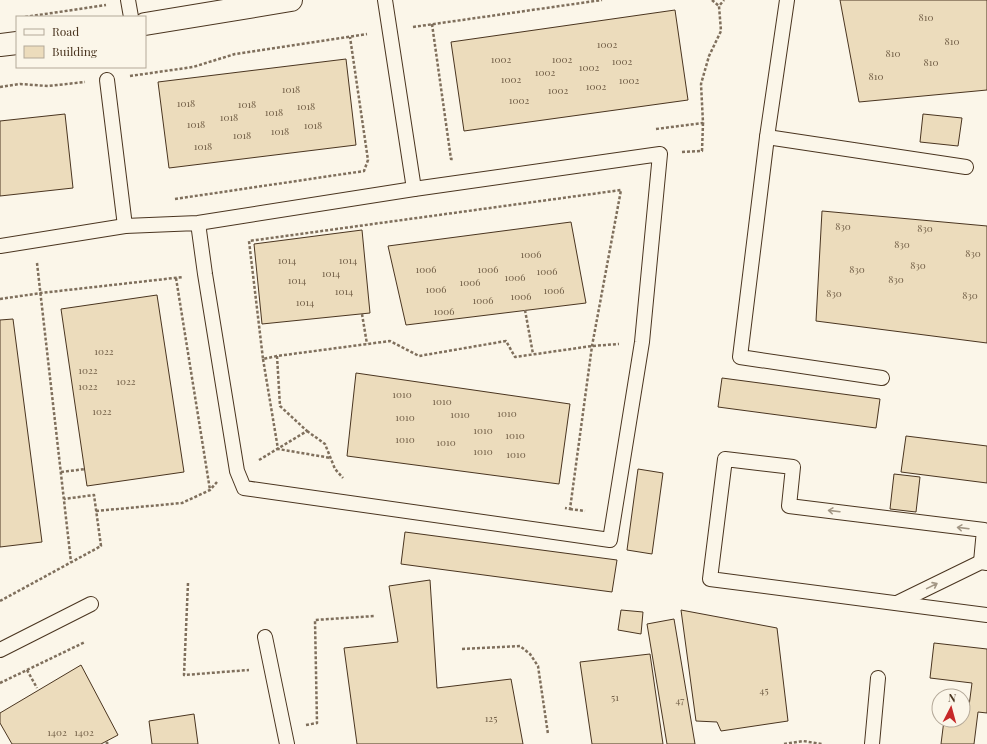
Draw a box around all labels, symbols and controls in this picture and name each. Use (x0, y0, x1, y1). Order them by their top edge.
house number: 810 (919, 10, 933, 24)
legend (16, 16, 146, 68)
text: Road (52, 23, 79, 39)
house number: 810 (945, 34, 959, 48)
house number: 1002 (597, 37, 617, 51)
text: Building (52, 43, 98, 59)
house number: 810 (886, 46, 900, 60)
house number: 1002 (491, 52, 511, 66)
house number: 1002 (552, 52, 572, 66)
house number: 1002 (612, 54, 632, 68)
house number: 810 (924, 55, 938, 69)
house number: 1002 (579, 60, 599, 74)
house number: 1002 (535, 65, 555, 79)
house number: 810 (869, 69, 883, 83)
house number: 1002 (501, 72, 521, 86)
house number: 1002 (619, 73, 639, 87)
house number: 1002 (586, 79, 606, 93)
house number: 1018 (282, 82, 300, 96)
house number: 1002 (548, 83, 568, 97)
house number: 1002 (509, 93, 529, 107)
house number: 1018 (177, 96, 195, 110)
house number: 1018 (238, 97, 256, 111)
house number: 1018 (297, 99, 315, 113)
house number: 1018 (265, 105, 283, 119)
house number: 1018 (220, 110, 238, 124)
house number: 1018 (187, 117, 205, 131)
house number: 1018 (304, 118, 322, 132)
house number: 1018 (271, 124, 289, 138)
house number: 1018 (233, 128, 251, 142)
house number: 1018 (194, 139, 212, 153)
house number: 830 (835, 219, 851, 233)
house number: 830 (917, 221, 933, 235)
house number: 830 (894, 237, 910, 251)
house number: 830 (965, 246, 981, 260)
house number: 1006 (521, 247, 541, 261)
house number: 1014 (278, 253, 296, 267)
house number: 1014 (339, 253, 357, 267)
house number: 830 (910, 258, 926, 272)
house number: 1006 (416, 262, 436, 276)
house number: 1006 (478, 262, 498, 276)
house number: 830 (849, 262, 865, 276)
house number: 1006 (537, 264, 557, 278)
house number: 1014 (322, 266, 340, 280)
house number: 1006 (505, 270, 525, 284)
house number: 830 (888, 272, 904, 286)
house number: 1014 (288, 273, 306, 287)
house number: 1006 (460, 275, 480, 289)
house number: 1006 (426, 282, 446, 296)
house number: 1006 (544, 283, 564, 297)
house number: 1014 (335, 284, 353, 298)
house number: 830 (826, 286, 842, 300)
house number: 830 (962, 288, 978, 302)
house number: 1006 (511, 289, 531, 303)
house number: 1006 (473, 293, 493, 307)
house number: 1014 (296, 295, 314, 309)
house number: 1006 (434, 304, 454, 318)
house number: 1022 (94, 344, 114, 358)
house number: 1022 (78, 363, 98, 377)
house number: 1022 (116, 374, 136, 388)
house number: 1022 (78, 379, 98, 393)
house number: 1010 (392, 387, 412, 401)
house number: 1010 (432, 394, 452, 408)
house number: 1022 (92, 404, 112, 418)
house number: 1010 (497, 406, 517, 420)
house number: 1010 (450, 407, 470, 421)
house number: 1010 (395, 410, 415, 424)
house number: 1010 (473, 423, 493, 437)
house number: 1010 (505, 428, 525, 442)
house number: 1010 (395, 432, 415, 446)
house number: 1010 (436, 435, 456, 449)
house number: 1010 (473, 444, 493, 458)
house number: 1010 (506, 447, 526, 461)
one-way arrow (828, 508, 841, 515)
one-way arrow (957, 524, 970, 532)
one-way arrow (926, 582, 938, 589)
house number: 45 (759, 683, 769, 697)
north arrow (931, 688, 971, 728)
house number: 51 (611, 690, 619, 704)
text: N (947, 690, 957, 705)
house number: 47 (676, 693, 684, 707)
house number: 125 (485, 711, 497, 725)
house number: 1402 (47, 725, 67, 739)
house number: 1402 (74, 725, 94, 739)

